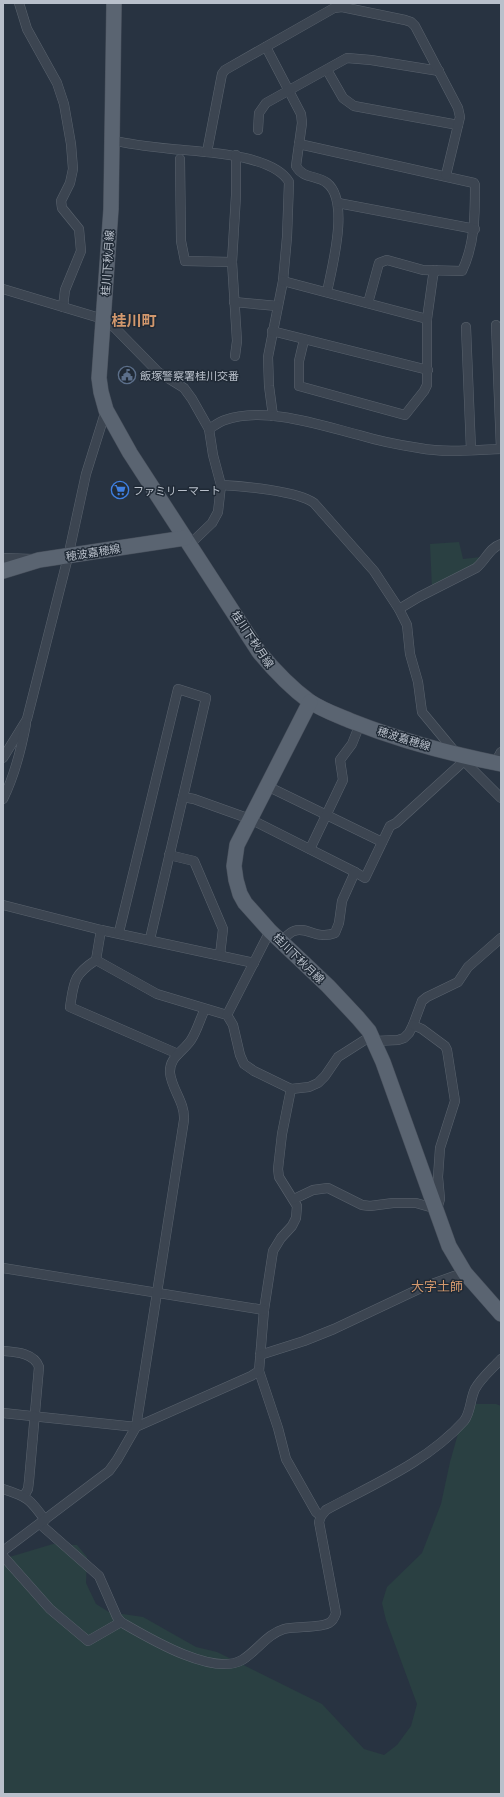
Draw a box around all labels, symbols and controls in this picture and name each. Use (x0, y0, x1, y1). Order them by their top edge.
street label: 桂川下秋月線 (98, 230, 116, 296)
district label: 桂川町 (111, 311, 157, 329)
public building icon: 飯塚警察署桂川交番 (117, 365, 137, 385)
place label: 飯塚警察署桂川交番 (140, 369, 239, 382)
supermarket icon: ファミリーマート (110, 480, 130, 500)
place label: ファミリーマート (133, 484, 221, 497)
street label: 穂波嘉穂線 (65, 541, 121, 563)
street label: 桂川下秋月線 (229, 608, 277, 670)
street label: 穂波嘉穂線 (376, 724, 432, 752)
street label: 桂川下秋月線 (271, 930, 327, 986)
district label: 大字土師 (411, 1278, 463, 1294)

